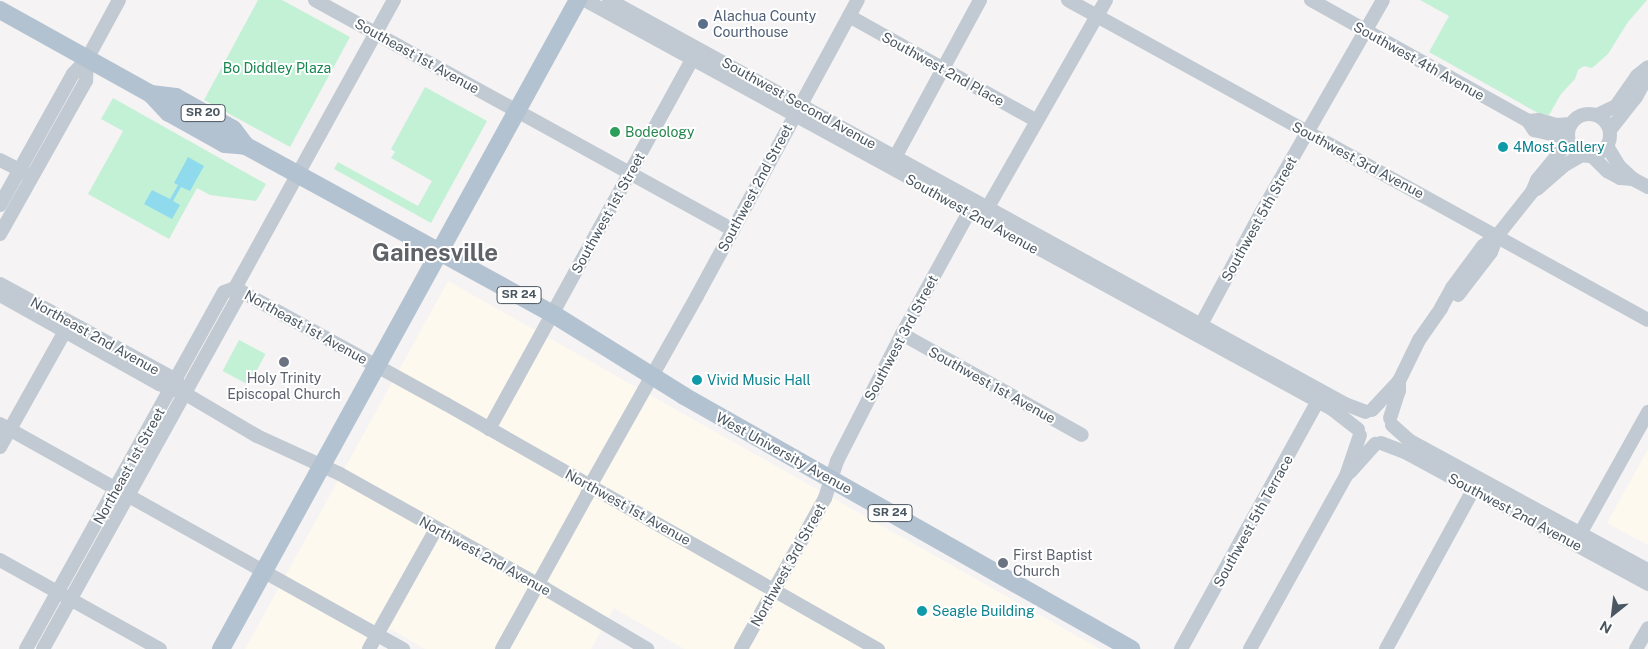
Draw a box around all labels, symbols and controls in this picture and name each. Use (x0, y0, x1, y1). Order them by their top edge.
place label: Alachua County Courthouse (713, 8, 816, 40)
street label: Southeast 1st Avenue (352, 15, 482, 97)
marker: Alachua County Courthouse (697, 18, 709, 30)
street label: Southwest 4th Avenue (1351, 18, 1487, 104)
street label: Southwest 2nd Place (879, 28, 1007, 110)
street label: Southwest Second Avenue (719, 54, 879, 152)
park label: Bo Diddley Plaza (223, 60, 331, 76)
road number: SR 20 (180, 104, 226, 122)
street label: Southwest 3rd Avenue (1289, 118, 1427, 202)
street label: Southwest 2nd Street (714, 121, 796, 255)
place label: Bodeology (625, 124, 695, 140)
marker: Bodeology (609, 126, 621, 138)
place label: 4Most Gallery (1513, 139, 1605, 155)
marker: 4Most Gallery (1497, 141, 1509, 153)
street label: Southwest 1st Street (568, 150, 648, 276)
street label: Southwest 5th Street (1218, 154, 1300, 284)
street label: Southwest 2nd Avenue (903, 170, 1041, 258)
district label: Gainesville (372, 239, 498, 267)
street label: Southwest 3rd Street (861, 272, 941, 404)
street label: Northeast 1st Avenue (242, 286, 370, 368)
road number: SR 24 (496, 286, 542, 304)
street label: Northeast 2nd Avenue (28, 294, 162, 378)
street label: Southwest 1st Avenue (926, 343, 1058, 427)
marker: Holy Trinity Episcopal Church (278, 356, 290, 368)
place label: Holy Trinity Episcopal Church (227, 370, 341, 402)
place label: Vivid Music Hall (707, 372, 811, 388)
marker: Vivid Music Hall (691, 374, 703, 386)
street label: Northeast 1st Street (90, 405, 168, 527)
street label: West University Avenue (713, 409, 855, 497)
street label: Southwest 5th Terrace (1210, 452, 1296, 590)
street label: Northwest 1st Avenue (562, 465, 694, 549)
street label: Southwest 2nd Avenue (1445, 470, 1585, 554)
street label: Northwest 3rd Street (747, 500, 829, 630)
road number: SR 24 (868, 503, 912, 522)
street label: Northwest 2nd Avenue (416, 513, 554, 599)
place label: First Baptist Church (1013, 547, 1092, 580)
marker: First Baptist Church (997, 557, 1009, 569)
north arrow (1588, 589, 1638, 639)
place label: Seagle Building (932, 603, 1035, 619)
marker: Seagle Building (916, 605, 928, 617)
text: N (1597, 617, 1614, 637)

